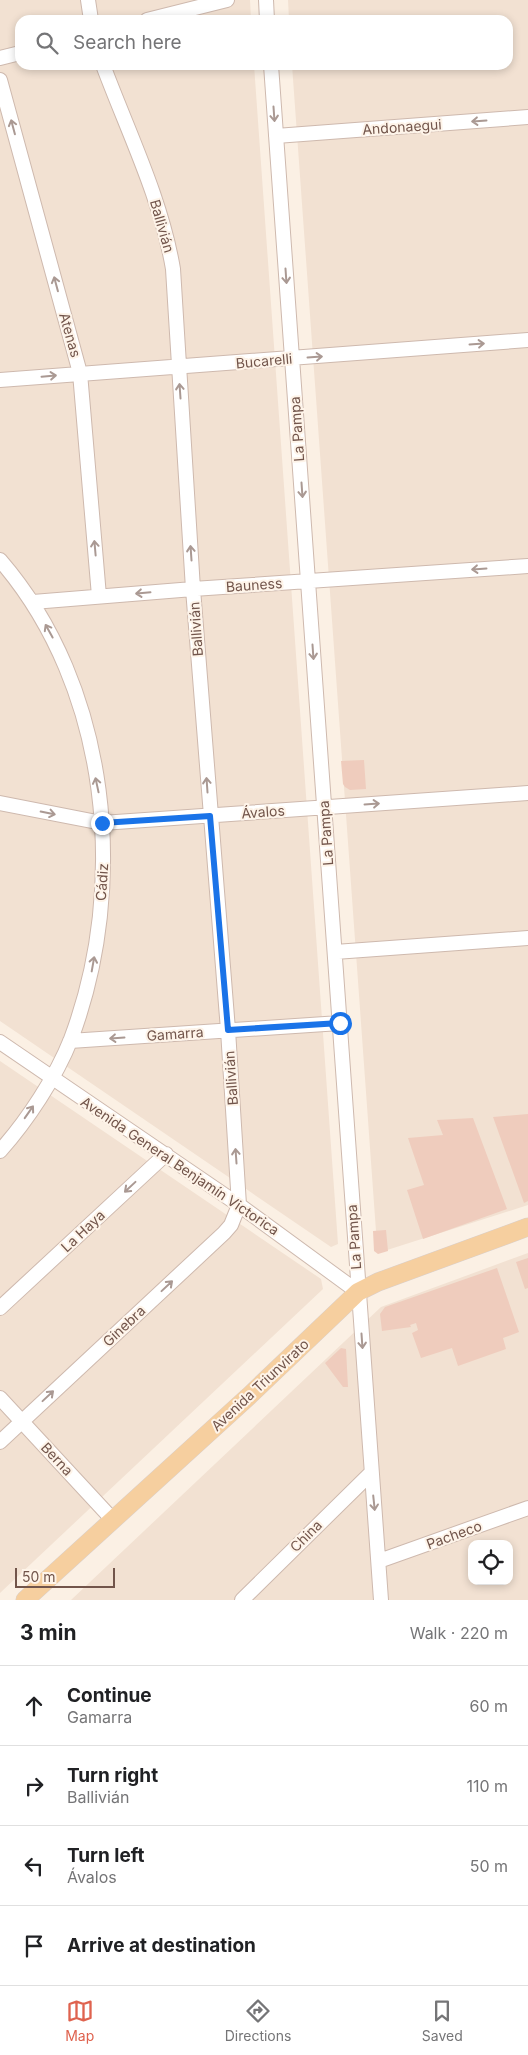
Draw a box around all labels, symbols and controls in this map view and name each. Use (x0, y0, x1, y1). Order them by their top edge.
search box (15, 15, 513, 70)
icon: search (33, 29, 61, 57)
text: Search here (73, 31, 182, 54)
one-way arrow (270, 105, 279, 121)
street label: Andonaegui (362, 115, 442, 138)
one-way arrow (472, 116, 488, 125)
one-way arrow (8, 120, 17, 136)
street label: Ballivián (147, 197, 178, 254)
one-way arrow (281, 267, 291, 283)
one-way arrow (50, 277, 60, 293)
street label: Atenas (56, 311, 85, 359)
one-way arrow (469, 339, 485, 349)
street label: Bucarelli (235, 350, 293, 371)
one-way arrow (307, 352, 323, 361)
one-way arrow (40, 371, 56, 381)
one-way arrow (176, 383, 185, 399)
street label: La Pampa (286, 396, 307, 462)
one-way arrow (297, 482, 306, 498)
one-way arrow (91, 540, 100, 556)
one-way arrow (186, 545, 195, 561)
one-way arrow (472, 564, 488, 574)
street label: Bauness (225, 574, 283, 595)
one-way arrow (135, 588, 151, 597)
street label: Ballivián (185, 601, 206, 657)
one-way arrow (43, 624, 53, 638)
one-way arrow (309, 644, 318, 660)
one-way arrow (92, 777, 102, 793)
one-way arrow (203, 777, 212, 793)
street label: La Pampa (315, 800, 336, 866)
one-way arrow (364, 800, 380, 809)
street label: Ávalos (241, 802, 285, 821)
one-way arrow (39, 808, 55, 818)
route end (91, 812, 114, 835)
street label: Cádiz (92, 863, 111, 901)
one-way arrow (88, 956, 98, 972)
route start (329, 1012, 352, 1035)
street label: Gamarra (146, 1023, 204, 1044)
one-way arrow (109, 1033, 125, 1042)
street label: Ballivián (220, 1050, 241, 1106)
street label: Avenida General Benjamín Victorica (78, 1093, 283, 1238)
one-way arrow (24, 1105, 34, 1119)
one-way arrow (232, 1148, 241, 1164)
one-way arrow (124, 1181, 136, 1193)
street label: La Pampa (343, 1204, 364, 1270)
street label: La Haya (57, 1206, 108, 1255)
one-way arrow (161, 1280, 174, 1292)
street label: Ginebra (99, 1302, 148, 1350)
one-way arrow (357, 1332, 366, 1348)
street label: Avenida Triunvirato (207, 1335, 312, 1434)
one-way arrow (42, 1390, 55, 1402)
street label: Berna (38, 1439, 77, 1479)
one-way arrow (369, 1494, 378, 1510)
street label: China (286, 1516, 325, 1555)
street label: Pacheco (424, 1517, 484, 1552)
map controls (468, 1540, 513, 1585)
button: locate (468, 1540, 513, 1585)
scale bar (15, 1565, 115, 1588)
text: 50 m (22, 1568, 56, 1585)
text: 3 min (20, 1620, 76, 1645)
text: Walk · 220 m (410, 1623, 508, 1643)
text: Continue (67, 1684, 152, 1707)
icon: ahead (20, 1692, 48, 1720)
text: 60 m (469, 1696, 508, 1716)
text: Gamarra (67, 1707, 132, 1727)
text: Turn right (67, 1764, 158, 1787)
icon: right (20, 1772, 48, 1800)
text: 110 m (466, 1776, 508, 1796)
text: Ballivián (67, 1787, 129, 1807)
text: Turn left (67, 1844, 145, 1867)
icon: left (20, 1852, 48, 1880)
text: 50 m (470, 1856, 508, 1876)
text: Ávalos (67, 1867, 117, 1887)
icon: arrive (20, 1932, 48, 1960)
text: Arrive at destination (67, 1934, 256, 1957)
tab: Map (65, 1997, 94, 2044)
tab: Directions (225, 1997, 291, 2044)
tab: Saved (422, 1997, 463, 2044)

